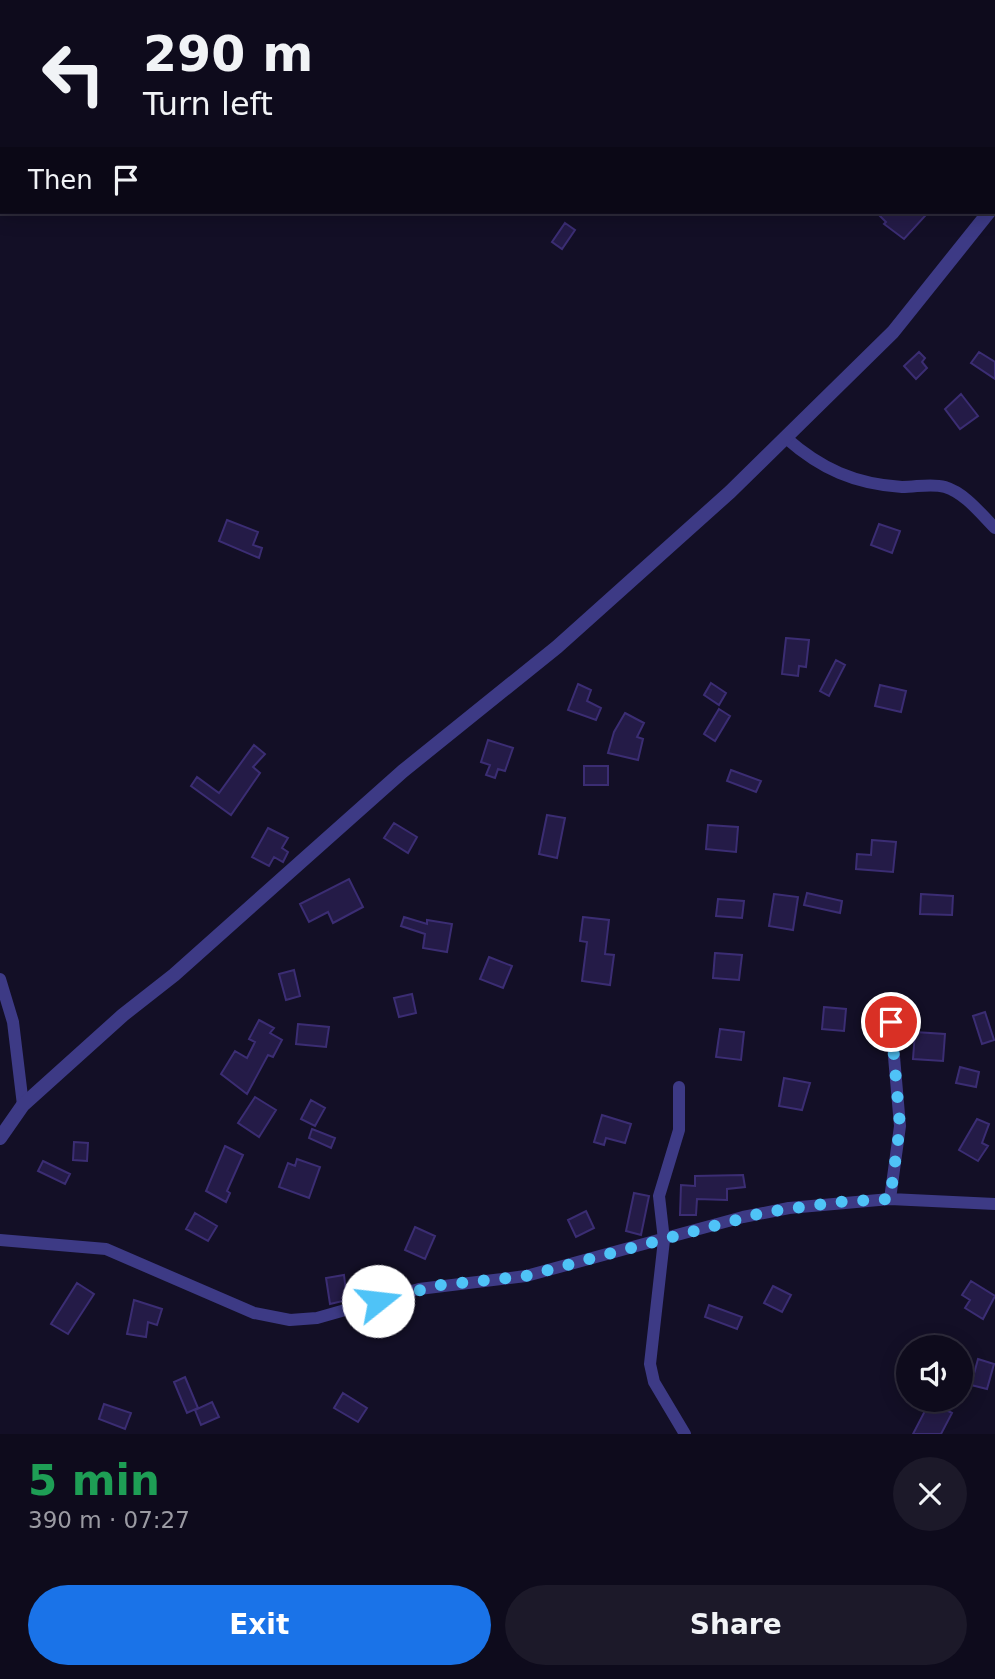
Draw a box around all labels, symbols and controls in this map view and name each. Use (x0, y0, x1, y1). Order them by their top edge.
text: 290 m (143, 26, 313, 83)
icon: left (28, 28, 119, 119)
text: Turn left (143, 85, 273, 123)
icon: arrive (107, 161, 145, 199)
text: Then (28, 165, 93, 195)
pin (861, 992, 921, 1052)
icon: arrive (872, 1003, 910, 1041)
position arrow (341, 1264, 415, 1338)
map controls (896, 1335, 973, 1412)
button: sound (896, 1335, 973, 1412)
text: 5 min (28, 1456, 160, 1505)
button: close (893, 1457, 967, 1531)
text: 390 m · 07:27 (28, 1507, 190, 1533)
button: Exit (28, 1585, 491, 1665)
button: Share (505, 1585, 967, 1665)

